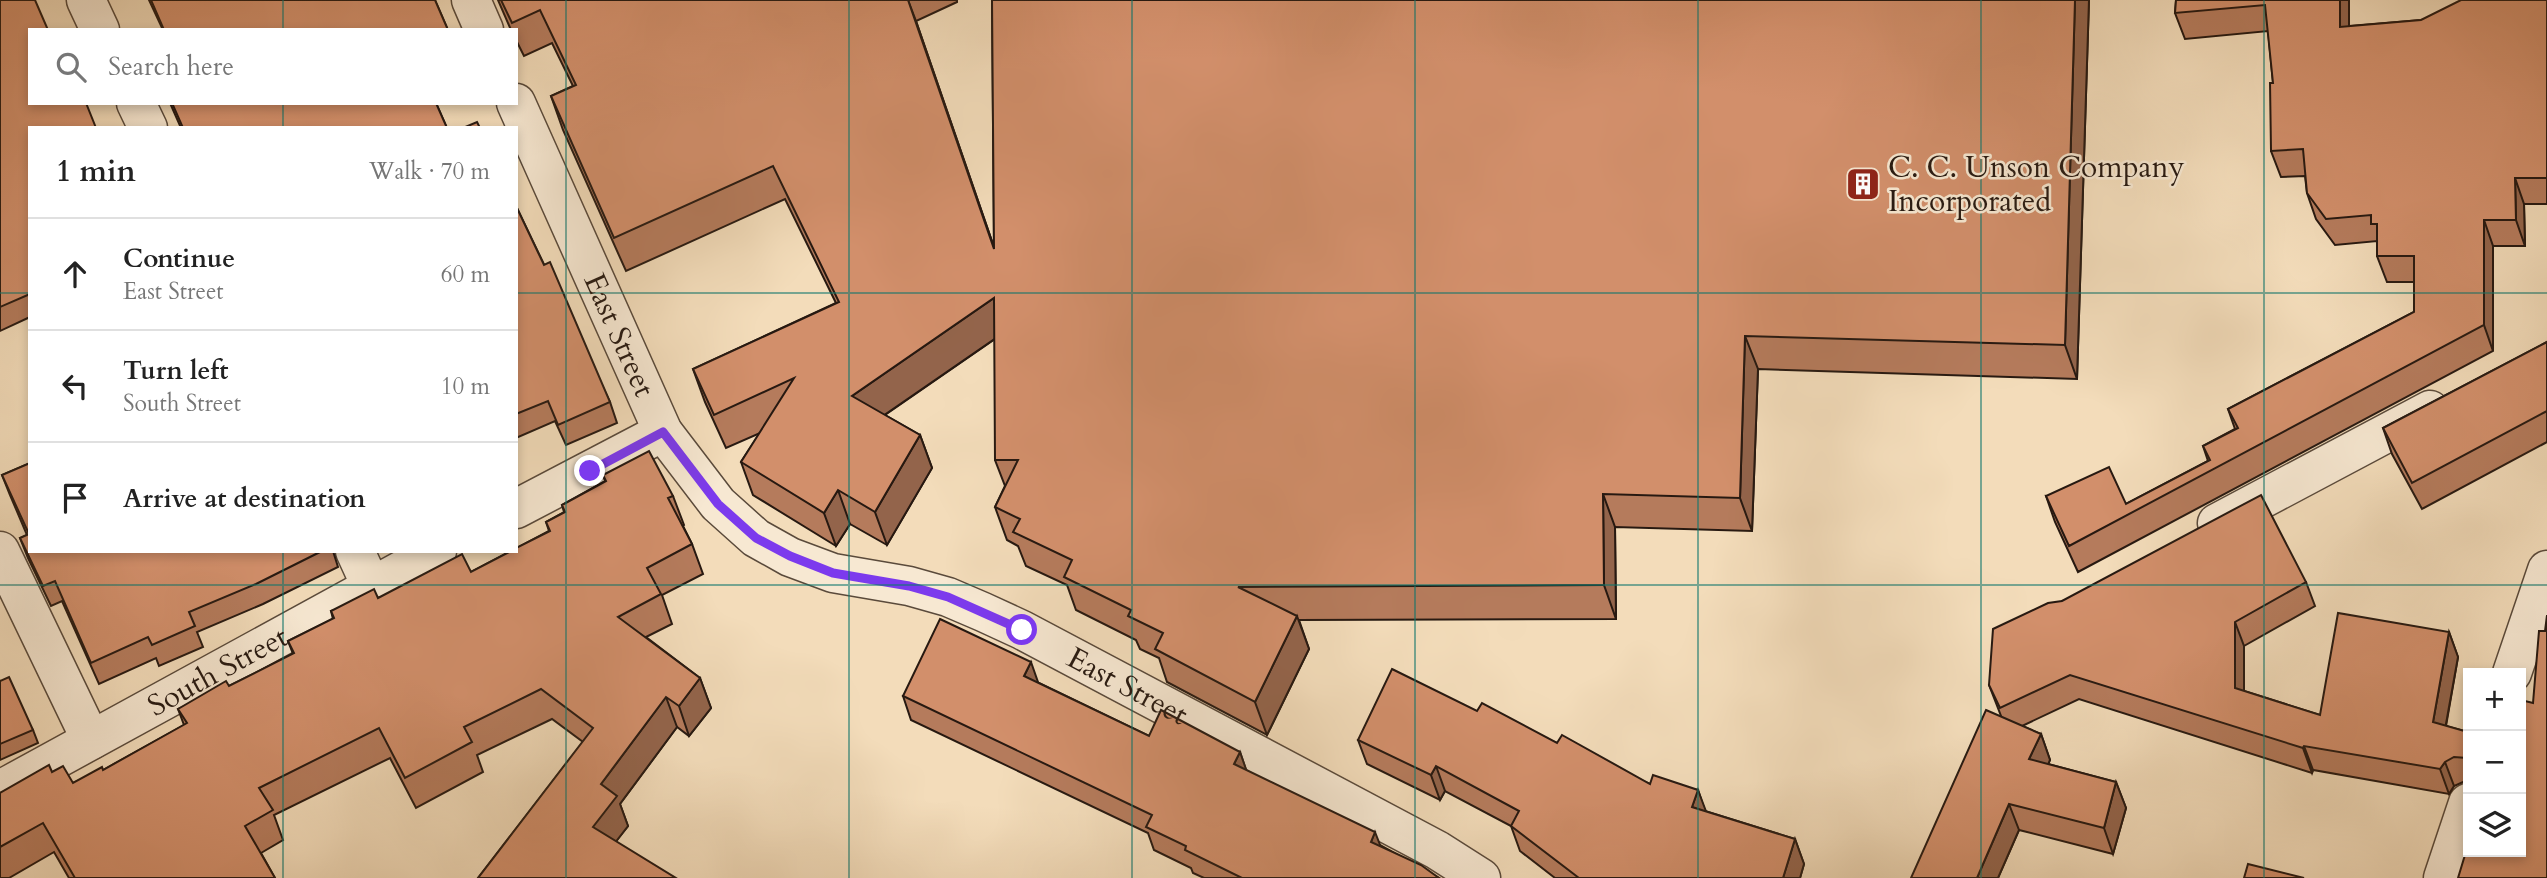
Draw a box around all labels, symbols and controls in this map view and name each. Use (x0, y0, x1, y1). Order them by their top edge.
search box (28, 28, 518, 105)
icon: search (52, 48, 90, 86)
text: Search here (108, 49, 234, 84)
place label: C. C. Unson Company Incorporated (1888, 147, 2185, 222)
text: 1 min (56, 151, 136, 192)
text: Walk · 70 m (369, 156, 490, 187)
building icon: C. C. Unson Company Incorporated (1844, 165, 1882, 203)
text: Continue (123, 241, 235, 276)
icon: ahead (56, 255, 94, 293)
text: 60 m (441, 259, 490, 290)
street label: East Street (574, 267, 665, 404)
text: East Street (123, 276, 224, 307)
text: Turn left (123, 353, 228, 388)
icon: left (56, 367, 94, 405)
text: 10 m (441, 371, 490, 402)
text: South Street (123, 388, 241, 419)
route end (574, 455, 605, 486)
icon: arrive (56, 479, 94, 517)
text: Arrive at destination (123, 481, 366, 516)
route start (1006, 614, 1037, 645)
street label: South Street (140, 616, 296, 726)
street label: East Street (1060, 638, 1195, 736)
map controls (2463, 668, 2526, 857)
button: + (2463, 668, 2526, 731)
button: − (2463, 731, 2526, 794)
button: layers (2463, 794, 2526, 857)

